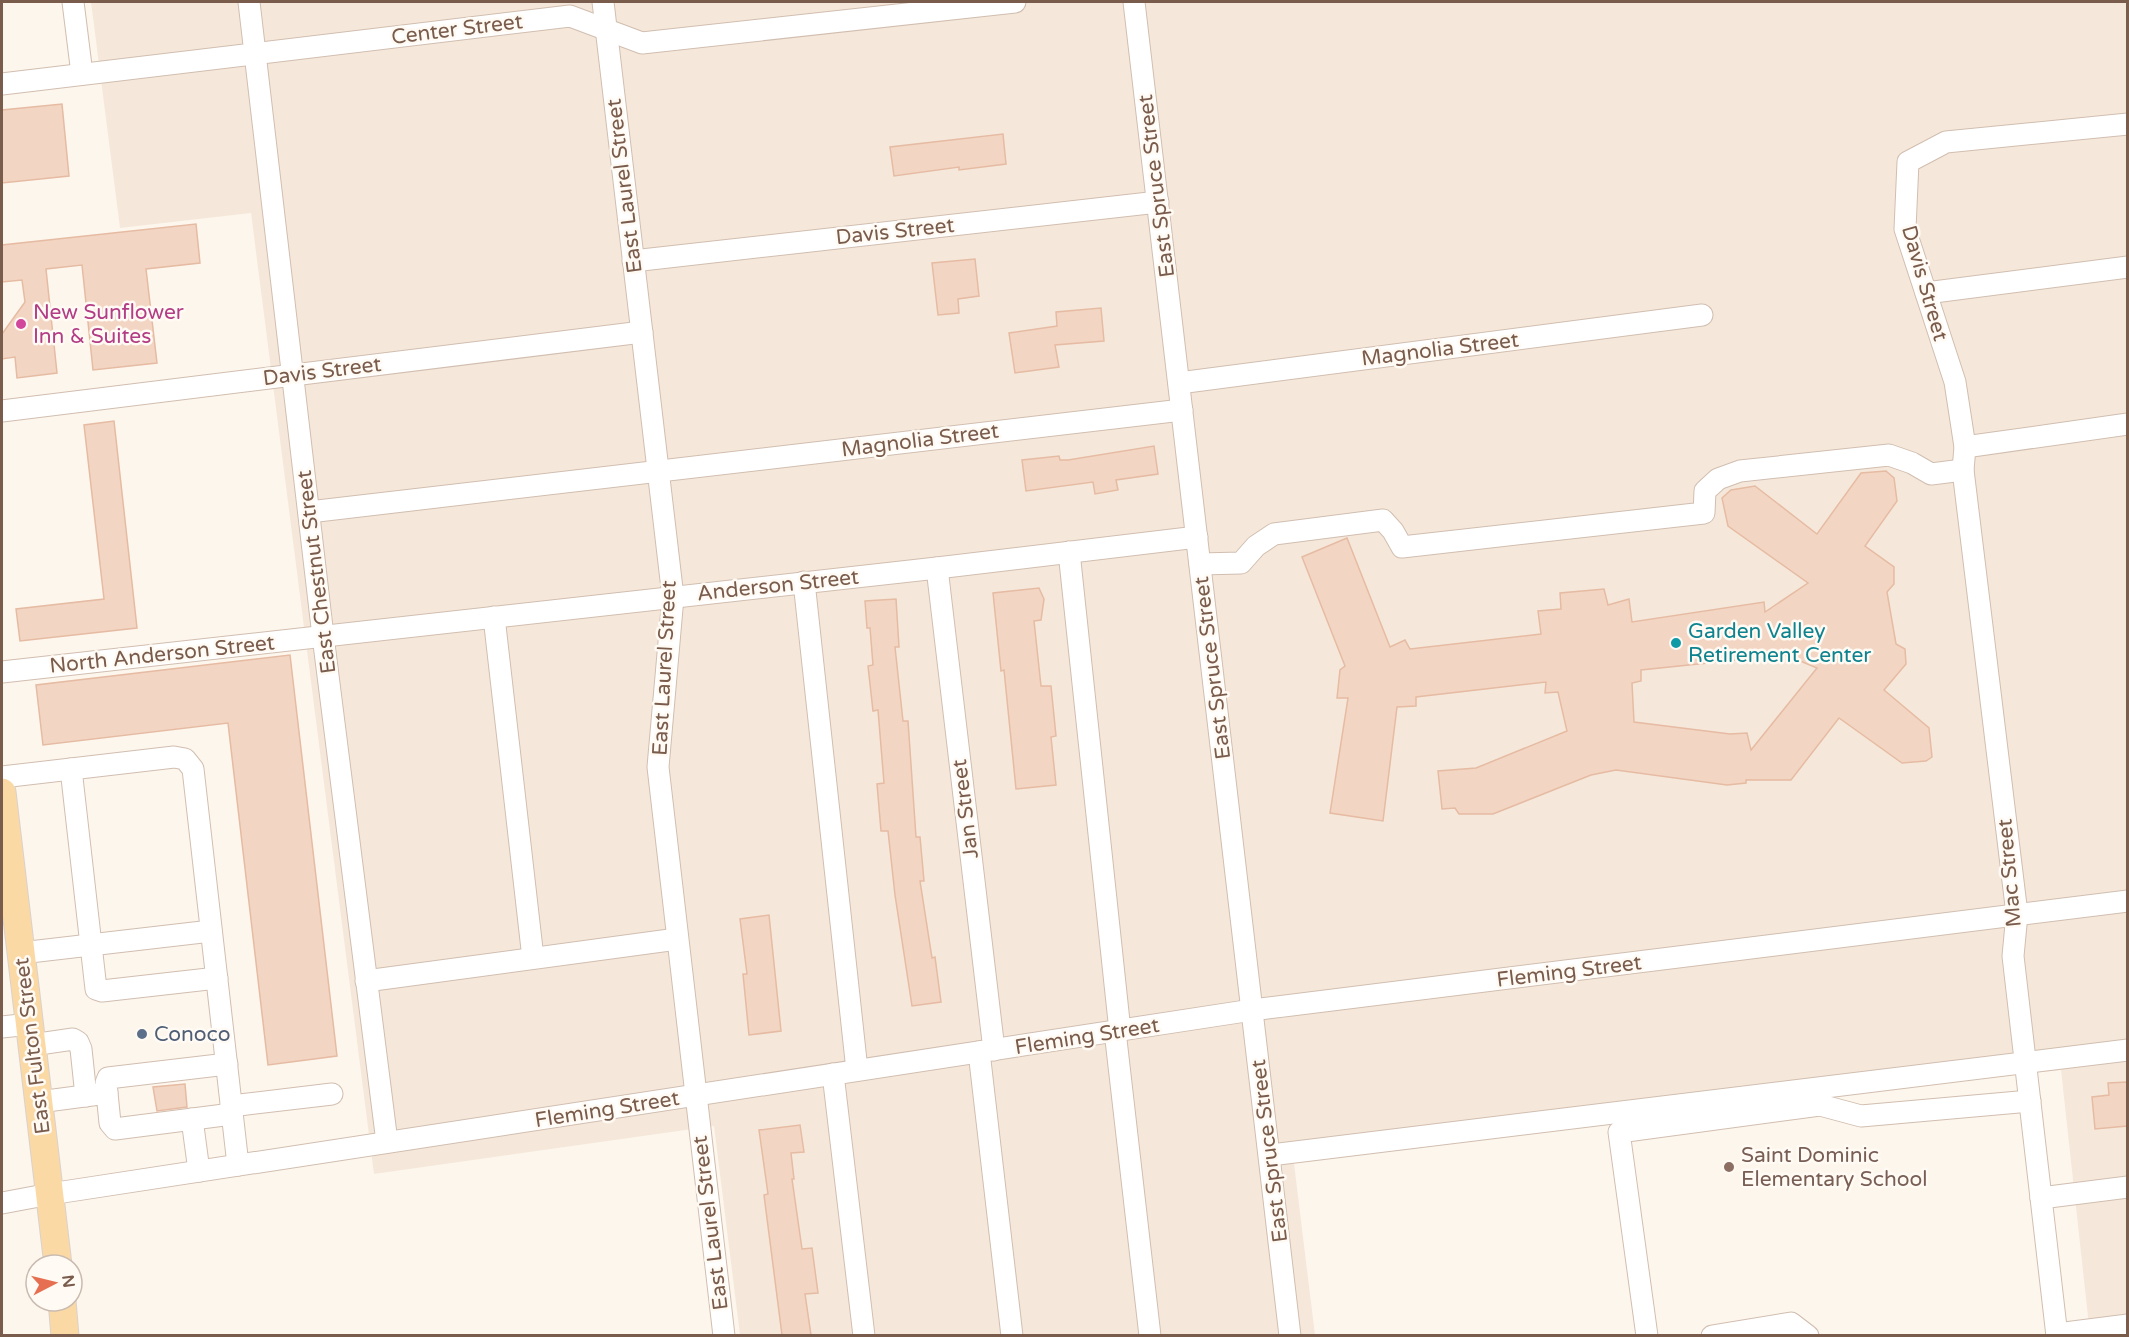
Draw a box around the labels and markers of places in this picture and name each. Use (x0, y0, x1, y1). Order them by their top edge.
place label: New Sunflower Inn & Suites (33, 300, 184, 349)
marker: New Sunflower Inn & Suites (14, 317, 28, 331)
place label: Garden Valley Retirement Center (1688, 619, 1871, 668)
marker: Garden Valley Retirement Center (1669, 636, 1683, 650)
place label: Conoco (154, 1022, 230, 1047)
marker: Conoco (135, 1027, 149, 1041)
place label: Saint Dominic Elementary School (1741, 1143, 1928, 1192)
marker: Saint Dominic Elementary School (1722, 1160, 1736, 1174)

